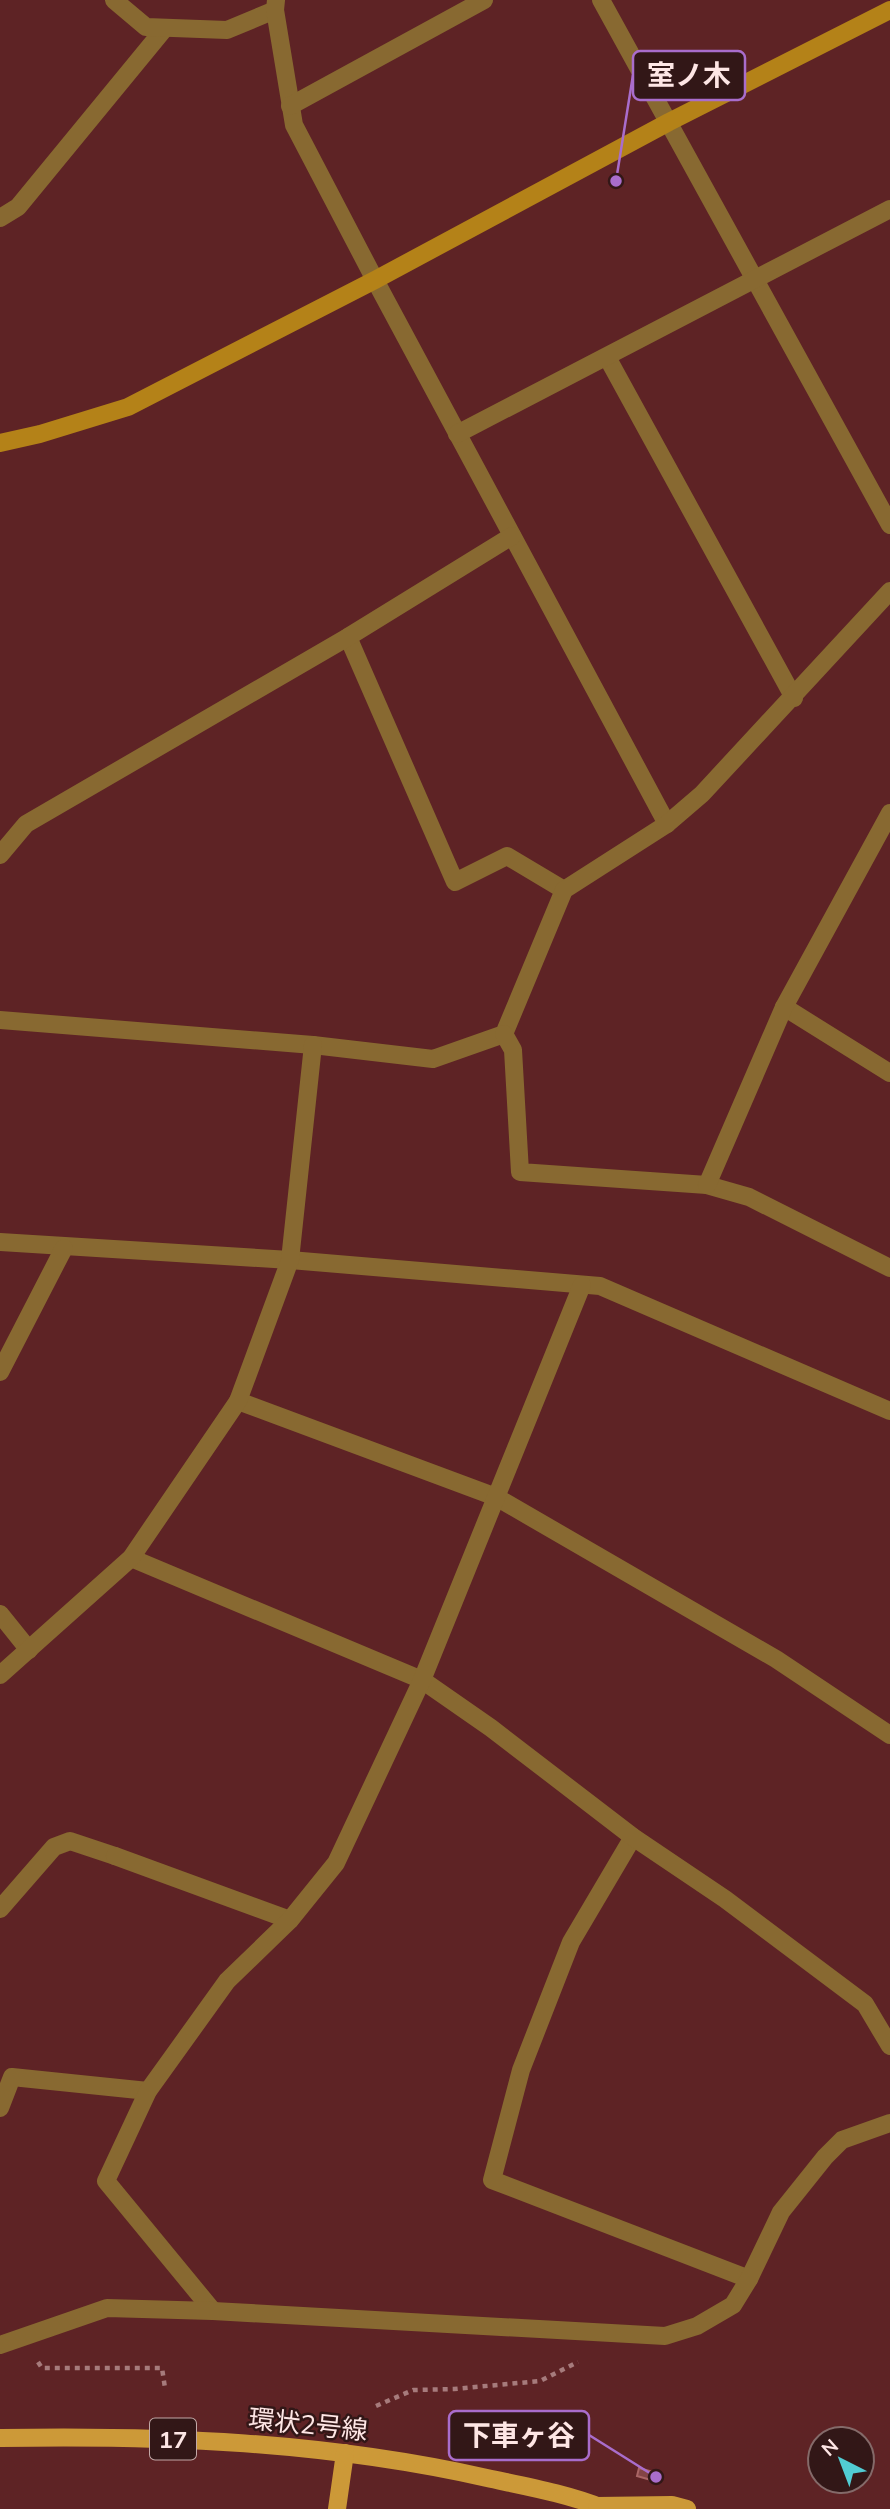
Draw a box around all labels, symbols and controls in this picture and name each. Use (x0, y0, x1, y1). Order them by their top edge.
callout: 室ノ木 (633, 51, 745, 100)
text: 室ノ木 (647, 57, 731, 92)
street label: 環状2号線 (247, 2401, 369, 2447)
callout: 下車ヶ谷 (449, 2411, 589, 2460)
text: 下車ヶ谷 (463, 2417, 575, 2452)
road number: 17 (150, 2418, 196, 2460)
north arrow (806, 2425, 876, 2495)
text: N (816, 2434, 843, 2461)

